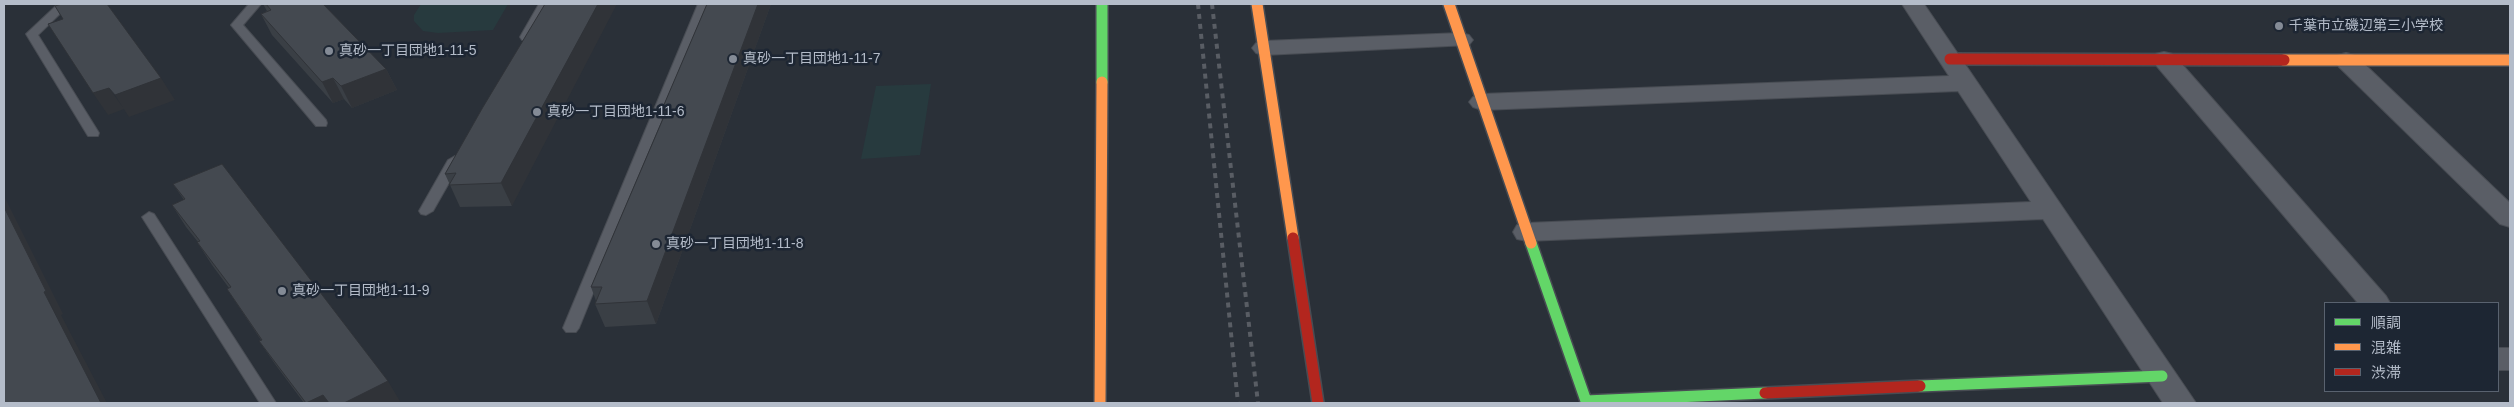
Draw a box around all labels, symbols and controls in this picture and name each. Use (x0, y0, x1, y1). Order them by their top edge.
place label: 千葉市立磯辺第三小学校 (2289, 18, 2443, 34)
marker: 千葉市立磯辺第三小学校 (2273, 20, 2285, 32)
place label: 真砂一丁目団地1-11-5 (339, 43, 476, 59)
marker: 真砂一丁目団地1-11-5 (323, 45, 335, 57)
place label: 真砂一丁目団地1-11-7 (743, 51, 880, 67)
marker: 真砂一丁目団地1-11-7 (727, 53, 739, 65)
place label: 真砂一丁目団地1-11-6 (547, 104, 684, 120)
marker: 真砂一丁目団地1-11-6 (531, 106, 543, 118)
place label: 真砂一丁目団地1-11-8 (666, 236, 803, 252)
marker: 真砂一丁目団地1-11-8 (650, 238, 662, 250)
place label: 真砂一丁目団地1-11-9 (292, 283, 429, 299)
marker: 真砂一丁目団地1-11-9 (276, 285, 288, 297)
legend (2324, 302, 2499, 392)
text: 順調 (2371, 314, 2401, 331)
text: 混雑 (2371, 339, 2401, 356)
text: 渋滞 (2371, 364, 2401, 381)

